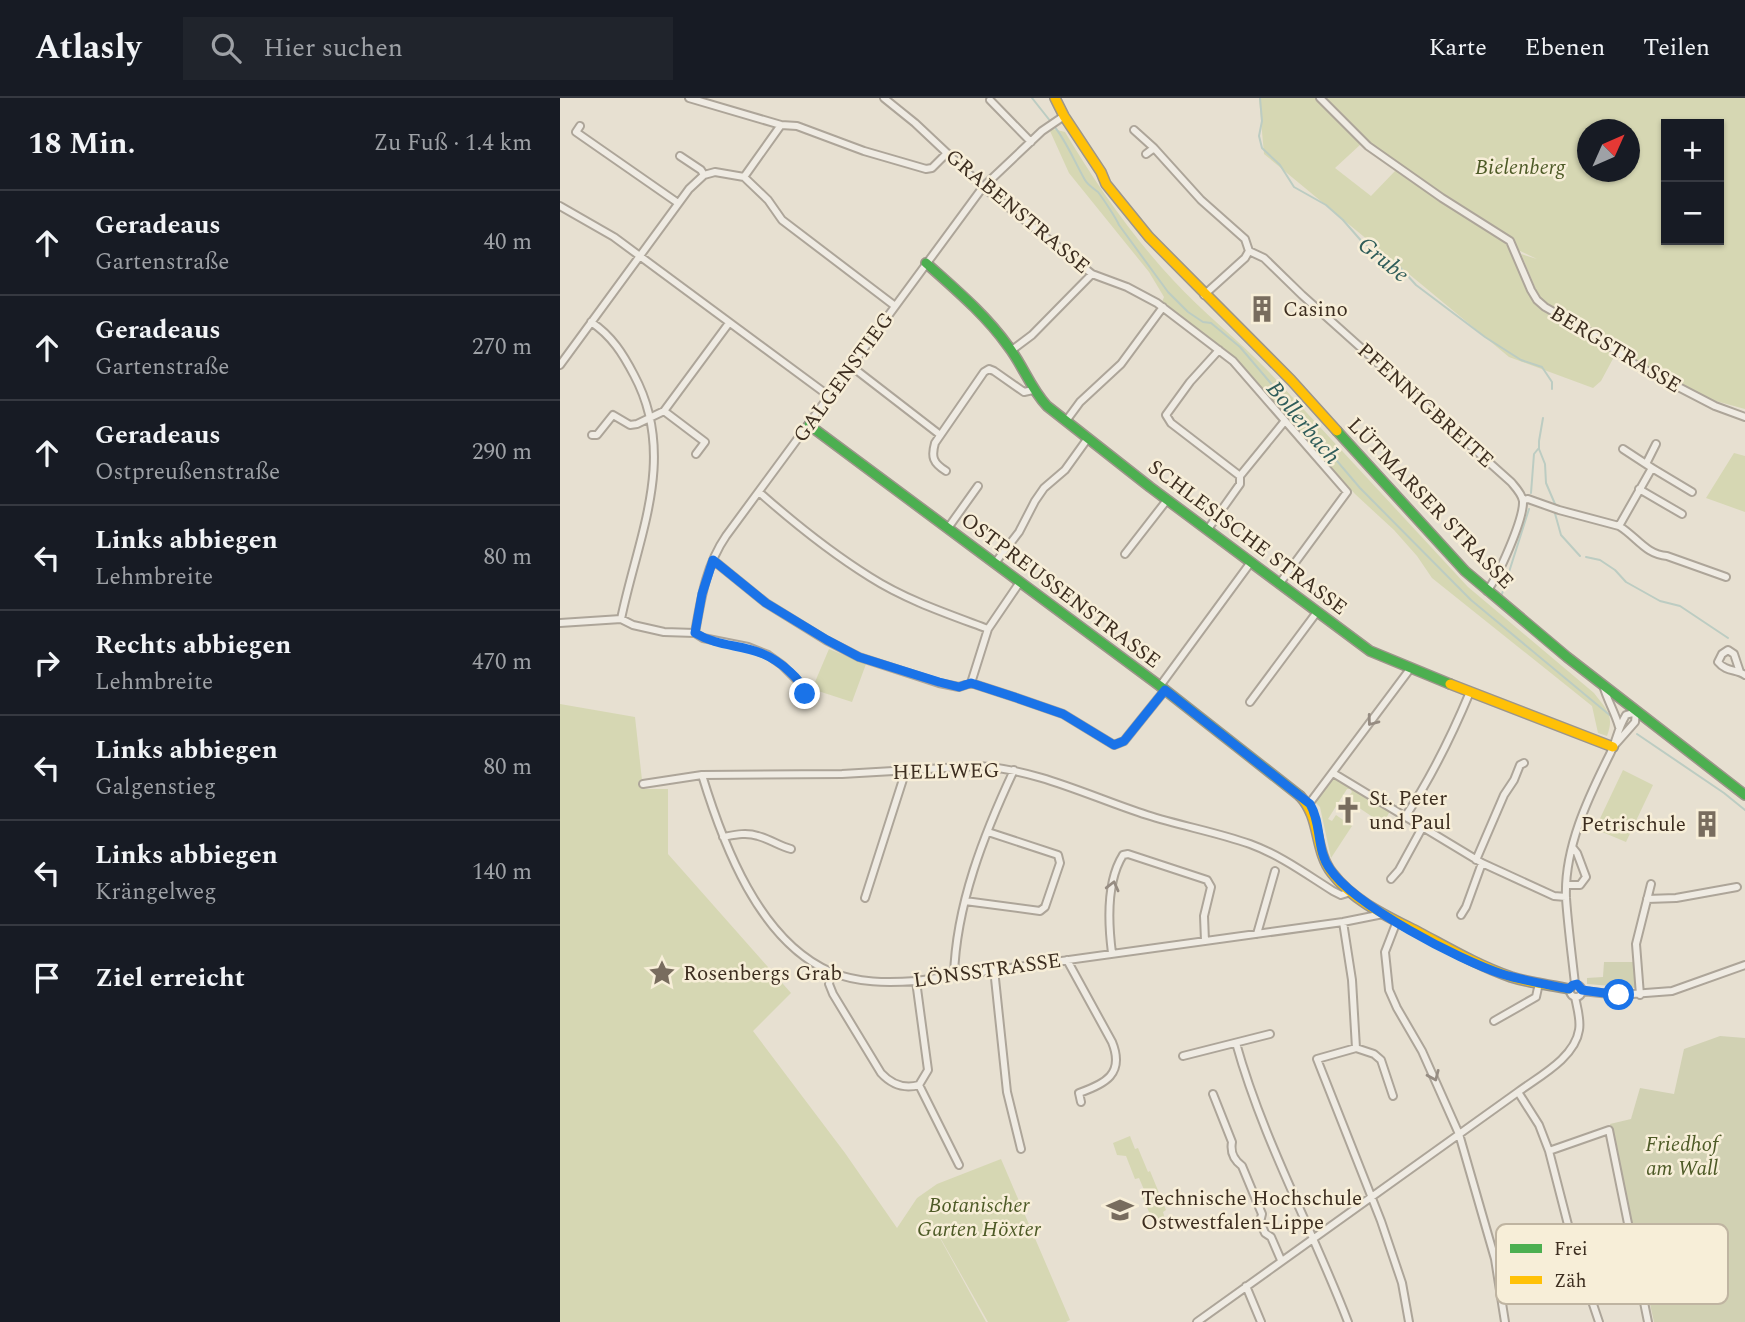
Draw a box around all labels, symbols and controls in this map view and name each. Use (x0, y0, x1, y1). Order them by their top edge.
search box (183, 17, 673, 80)
text: Atlasly (35, 23, 141, 73)
text: Hier suchen (263, 28, 403, 68)
icon: search (207, 29, 245, 67)
text: Karte (1429, 30, 1487, 66)
text: Ebenen (1525, 30, 1605, 66)
text: Teilen (1643, 30, 1710, 66)
north arrow (1577, 119, 1640, 182)
map controls (1661, 119, 1724, 245)
button: + (1661, 119, 1724, 182)
text: 18 Min. (28, 121, 136, 167)
text: Zu Fuß · 1.4 km (373, 126, 532, 161)
street label: GRABENSTRASSE (938, 141, 1097, 282)
park label: Bielenberg (1475, 152, 1566, 184)
button: − (1661, 182, 1724, 245)
text: Geradeaus (95, 205, 221, 245)
icon: ahead (28, 224, 66, 262)
text: 40 m (483, 225, 532, 260)
water label: Grube (1349, 228, 1417, 292)
text: Gartenstraße (95, 245, 229, 280)
building icon: Casino (1247, 294, 1277, 324)
place label: Casino (1283, 294, 1348, 326)
street label: BERGSTRASSE (1544, 298, 1687, 402)
street label: GALGENSTIEG (785, 306, 902, 450)
text: Geradeaus (95, 310, 221, 350)
icon: ahead (28, 329, 66, 367)
text: 270 m (472, 330, 532, 365)
street label: PFENNIGBREITE (1350, 335, 1501, 476)
text: Gartenstraße (95, 350, 229, 385)
water label: Bollerbach (1257, 373, 1349, 473)
street label: LÜTMARSER STRASSE (1339, 410, 1521, 597)
text: Geradeaus (95, 415, 221, 455)
icon: ahead (28, 434, 66, 472)
text: 290 m (472, 435, 532, 470)
street label: SCHLESISCHE STRASSE (1141, 452, 1354, 624)
text: Ostpreußenstraße (95, 455, 280, 490)
street label: OSTPREUSSENSTRASSE (953, 505, 1167, 677)
text: Links abbiegen (95, 520, 278, 560)
icon: left (28, 539, 66, 577)
text: 80 m (483, 540, 532, 575)
text: Lehmbreite (95, 560, 213, 595)
text: Rechts abbiegen (95, 625, 291, 665)
icon: right (28, 644, 66, 682)
text: 470 m (472, 645, 532, 680)
text: Lehmbreite (95, 665, 213, 700)
route end (789, 678, 820, 709)
one-way arrow (1367, 713, 1380, 726)
text: Links abbiegen (95, 730, 278, 770)
icon: left (28, 749, 66, 787)
text: 80 m (483, 750, 532, 785)
street label: HELLWEG (892, 755, 1000, 789)
text: Galgenstieg (95, 770, 216, 805)
place label: St. Peter und Paul (1369, 783, 1451, 839)
church icon: St. Peter und Paul (1333, 795, 1363, 825)
place label: Petrischule (1581, 809, 1686, 841)
building icon: Petrischule (1692, 809, 1722, 839)
text: Links abbiegen (95, 835, 278, 875)
icon: left (28, 854, 66, 892)
text: 140 m (472, 855, 532, 890)
text: Krängelweg (95, 875, 217, 910)
one-way arrow (1105, 880, 1120, 892)
street label: LÖNSSTRASSE (911, 945, 1063, 997)
text: Ziel erreicht (95, 958, 245, 998)
place icon: Rosenbergs Grab (647, 958, 677, 988)
place label: Rosenbergs Grab (683, 958, 842, 990)
icon: arrive (28, 959, 66, 997)
route start (1603, 979, 1634, 1010)
one-way arrow (1426, 1069, 1440, 1081)
park label: Friedhof am Wall (1645, 1129, 1722, 1185)
place label: Technische Hochschule Ostwestfalen-Lippe (1141, 1183, 1362, 1239)
park label: Botanischer Garten Höxter (917, 1190, 1042, 1246)
school or university icon: Technische Hochschule Ostwestfalen-Lippe (1105, 1195, 1135, 1225)
legend (1496, 1224, 1728, 1304)
text: Frei (1554, 1235, 1588, 1264)
text: Zäh (1554, 1267, 1587, 1296)

